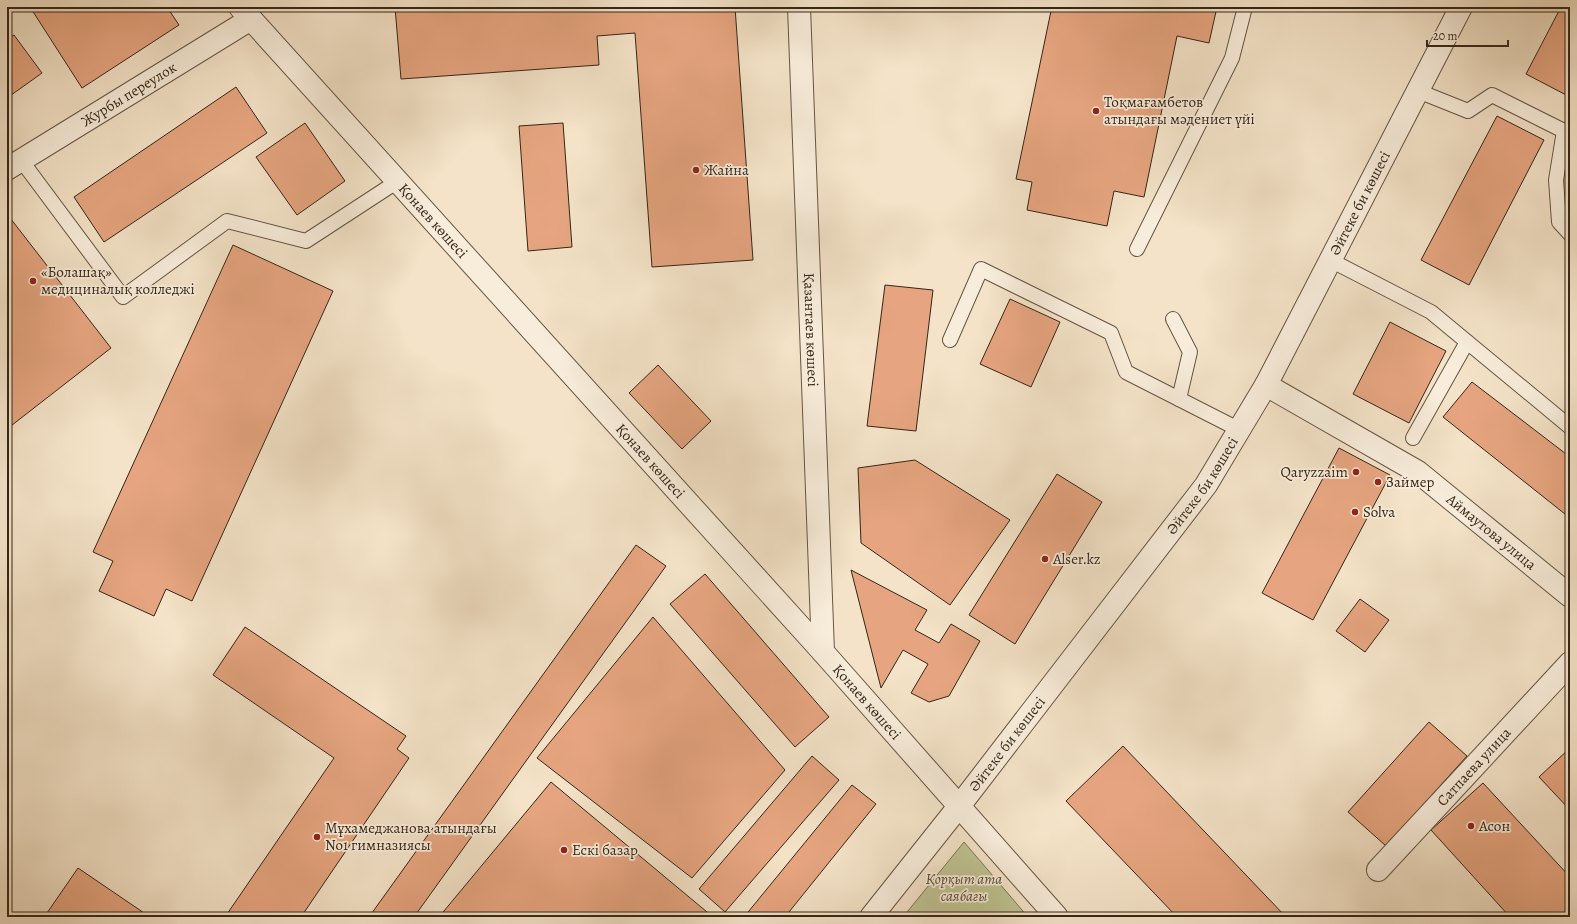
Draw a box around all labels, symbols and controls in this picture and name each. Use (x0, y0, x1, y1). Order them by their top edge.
scale bar (1427, 22, 1508, 48)
text: 20 m (1433, 28, 1457, 44)
street label: Журбы переулок (77, 57, 180, 131)
place label: Тоқмағамбетов атындағы мәдениет үйі (1104, 92, 1255, 129)
marker: Тоқмағамбетов атындағы мәдениет үйі (1091, 106, 1101, 116)
street label: Әйтеке би көшесі (1325, 148, 1395, 259)
place label: Жайна (704, 160, 749, 180)
marker: Жайна (691, 165, 701, 175)
street label: Қонаев көшесі (394, 179, 472, 262)
place label: «Болашақ» медициналық колледжі (41, 262, 195, 299)
street label: Қазантаев көшесі (799, 272, 823, 387)
marker: «Болашақ» медициналық колледжі (28, 276, 38, 286)
street label: Қонаев көшесі (611, 419, 690, 503)
street label: Әйтеке би көшесі (1162, 433, 1243, 539)
place label: Qaryzzaim (1280, 462, 1349, 482)
marker: Qaryzzaim (1351, 467, 1361, 477)
place label: Займер (1386, 472, 1435, 492)
marker: Займер (1373, 477, 1383, 487)
street label: Аймаутова улица (1442, 489, 1541, 575)
place label: Solva (1363, 502, 1395, 522)
marker: Solva (1350, 507, 1360, 517)
place label: Alser.kz (1052, 549, 1101, 569)
marker: Alser.kz (1040, 554, 1050, 564)
street label: Қонаев көшесі (828, 660, 906, 744)
street label: Әйтеке би көшесі (964, 693, 1050, 795)
street label: Сатпаева улица (1432, 723, 1515, 810)
place label: Асон (1478, 816, 1510, 836)
place label: Мұхамеджанова атындағы No1 гимназиясы (325, 818, 497, 855)
marker: Асон (1466, 821, 1476, 831)
marker: Мұхамеджанова атындағы No1 гимназиясы (312, 832, 322, 842)
place label: Ескі базар (572, 840, 638, 860)
marker: Ескі базар (559, 845, 569, 855)
park label: Қорқыт ата саябағы (926, 869, 1002, 906)

